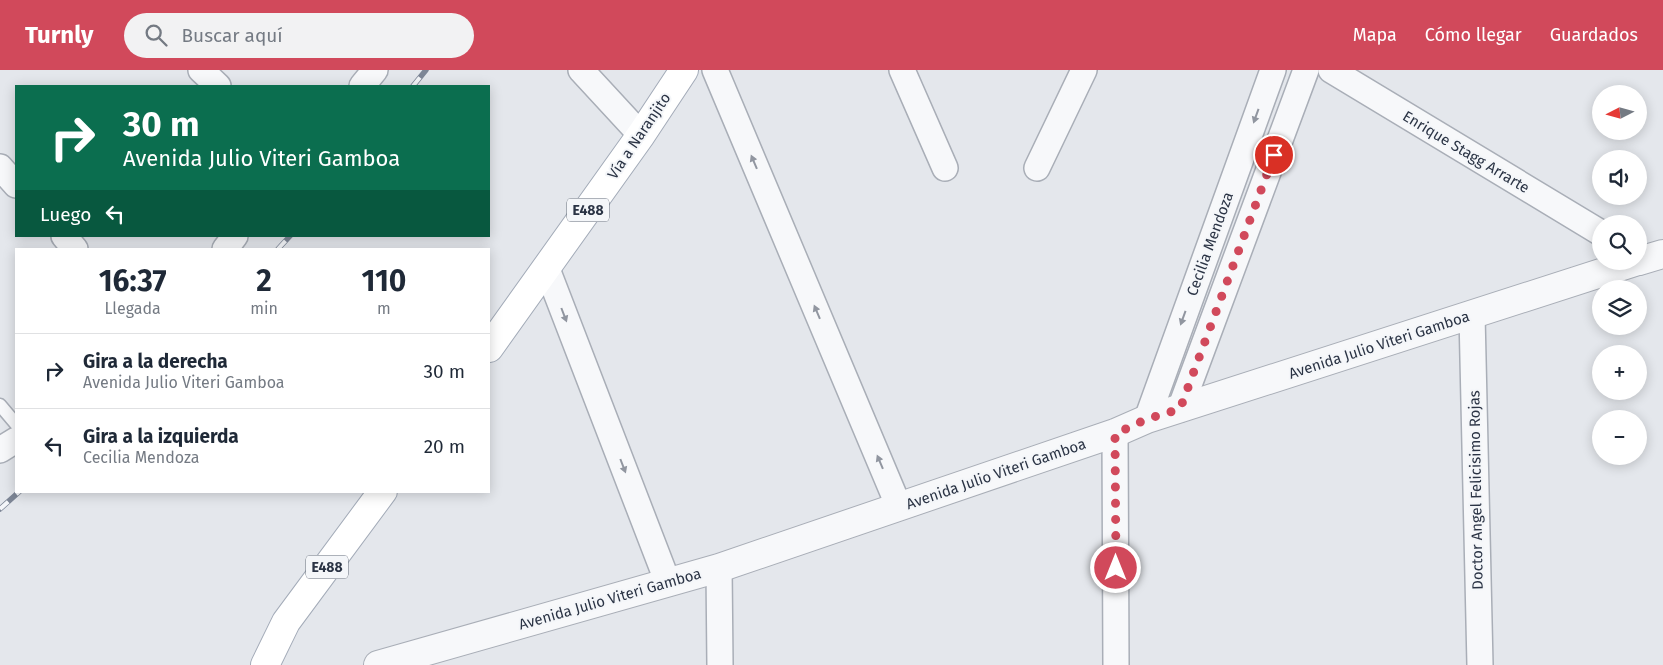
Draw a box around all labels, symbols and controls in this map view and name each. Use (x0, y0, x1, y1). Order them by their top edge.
search box (124, 13, 474, 58)
text: Turnly (25, 21, 94, 49)
icon: search (142, 21, 170, 49)
text: Buscar aquí (182, 24, 283, 47)
text: Mapa (1353, 24, 1397, 46)
text: Cómo llegar (1425, 24, 1522, 46)
text: Guardados (1550, 24, 1638, 46)
north arrow (1592, 85, 1648, 140)
map controls (1592, 85, 1647, 465)
street label: Vía a Naranjito (604, 90, 674, 182)
text: 30 m (123, 103, 200, 145)
icon: right (40, 105, 105, 170)
street label: Enrique Stagg Arrarte (1399, 107, 1533, 197)
one-way arrow (1252, 109, 1260, 124)
pin (1253, 134, 1295, 176)
icon: arrive (1260, 141, 1288, 169)
text: Avenida Julio Viteri Gamboa (123, 145, 400, 172)
button: sound (1592, 150, 1647, 205)
one-way arrow (749, 155, 757, 169)
street label: Cecilia Mendoza (1183, 190, 1237, 298)
road number: E488 (567, 198, 609, 222)
icon: left (101, 200, 129, 228)
text: Luego (40, 203, 91, 226)
button: search (1592, 215, 1647, 270)
text: 16:37 (99, 263, 167, 299)
text: 2 (256, 263, 272, 299)
text: 110 (362, 263, 406, 299)
button: layers (1592, 280, 1647, 335)
text: Llegada (105, 299, 161, 318)
text: min (250, 299, 278, 318)
text: m (377, 299, 391, 318)
one-way arrow (812, 305, 820, 319)
one-way arrow (561, 307, 569, 322)
street label: Avenida Julio Viteri Gamboa (1286, 307, 1472, 383)
one-way arrow (1179, 311, 1187, 326)
button: + (1592, 345, 1647, 400)
text: Gira a la derecha (83, 350, 228, 373)
icon: right (40, 357, 68, 385)
text: 30 m (424, 360, 465, 383)
text: Avenida Julio Viteri Gamboa (83, 373, 285, 392)
street label: Doctor Angel Felicisimo Rojas (1465, 390, 1487, 590)
button: − (1592, 410, 1647, 465)
text: Gira a la izquierda (83, 425, 239, 448)
icon: left (40, 432, 68, 460)
text: 20 m (424, 435, 465, 458)
street label: Avenida Julio Viteri Gamboa (904, 435, 1088, 513)
text: Cecilia Mendoza (83, 448, 199, 467)
one-way arrow (876, 454, 884, 469)
one-way arrow (620, 459, 627, 474)
position arrow (1089, 541, 1141, 593)
road number: E488 (306, 556, 348, 578)
street label: Avenida Julio Viteri Gamboa (517, 564, 703, 634)

